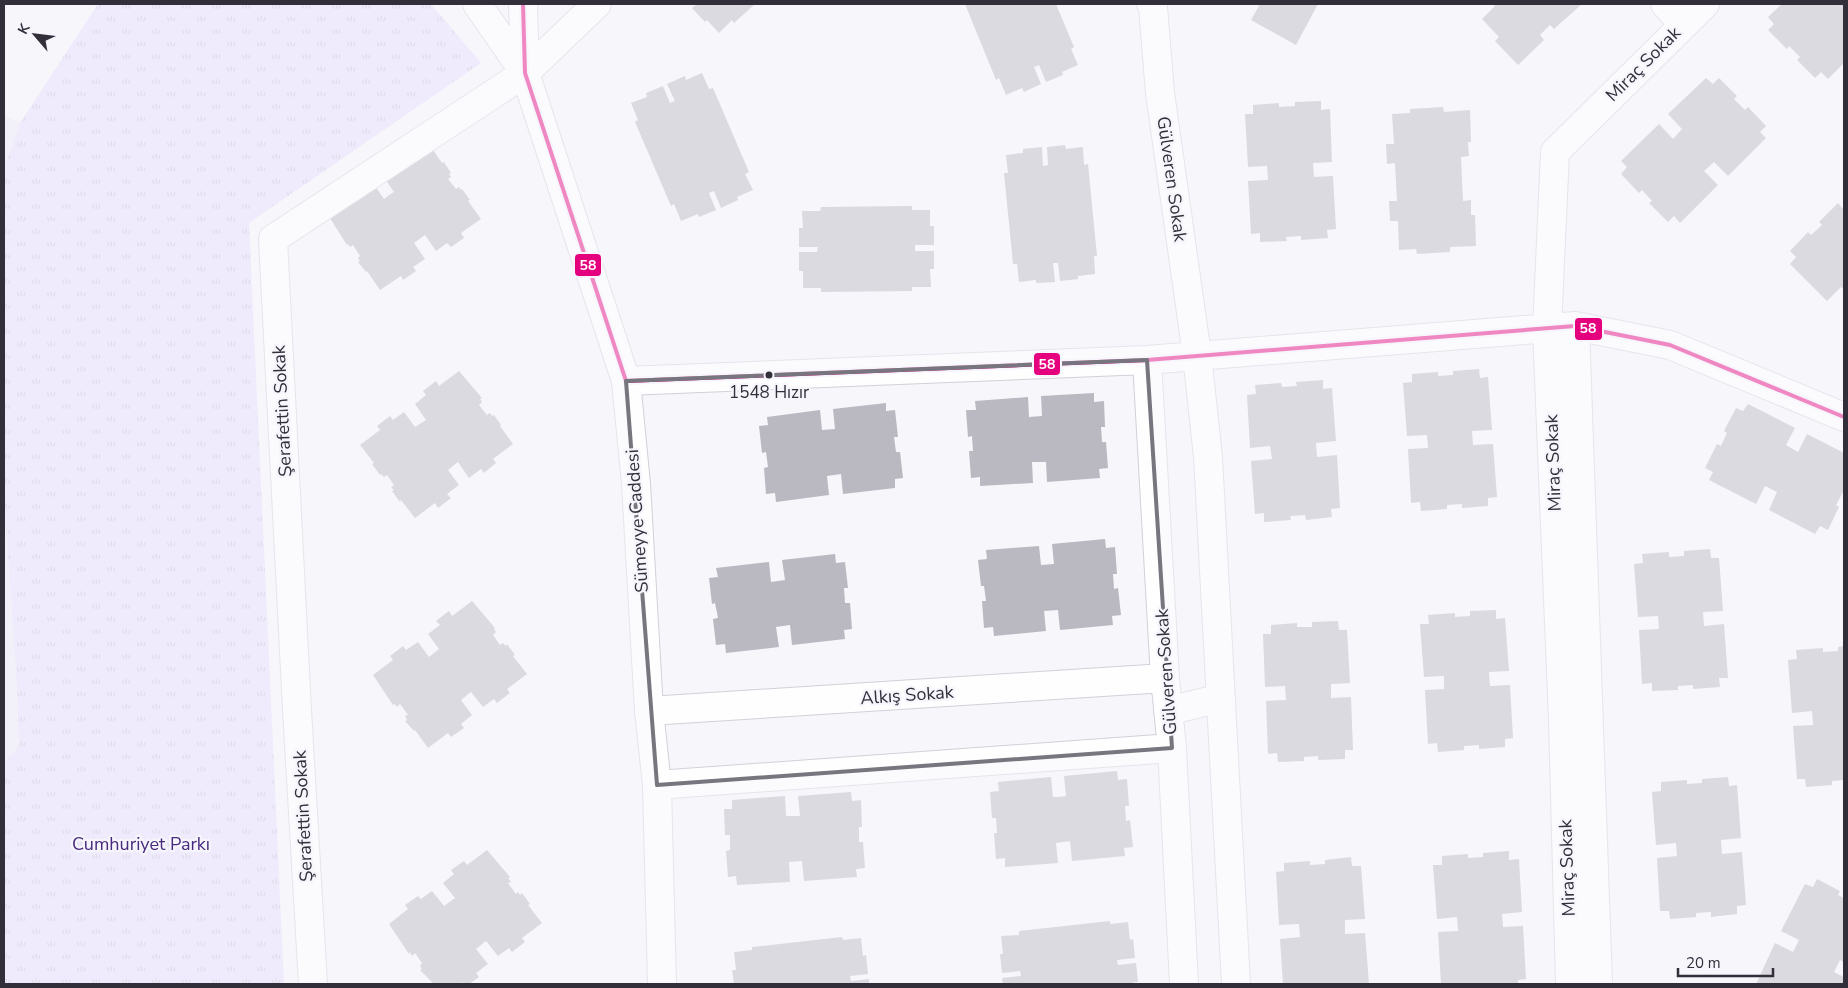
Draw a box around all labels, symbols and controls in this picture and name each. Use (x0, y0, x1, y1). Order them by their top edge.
north arrow (10, 10, 60, 60)
text: K (13, 20, 35, 38)
street label: Miraç Sokak (1600, 21, 1686, 107)
street label: Gülveren Sokak (1151, 115, 1193, 244)
line badge: 58 (574, 253, 602, 277)
text: 58 (580, 256, 596, 275)
line badge: 58 (1574, 317, 1603, 341)
text: 58 (1580, 319, 1596, 338)
street label: Şerafettin Sokak (267, 344, 297, 477)
line badge: 58 (1033, 352, 1061, 376)
text: 58 (1039, 355, 1055, 374)
marker: 1548 Hızır (764, 370, 774, 380)
place label: 1548 Hızır (729, 381, 809, 404)
street label: Miraç Sokak (1539, 413, 1567, 512)
street label: Sümeyye Caddesi (620, 448, 654, 594)
street label: Gülveren Sokak (1150, 607, 1182, 736)
street label: Alkış Sokak (860, 680, 955, 710)
street label: Şerafettin Sokak (288, 749, 318, 882)
street label: Miraç Sokak (1553, 818, 1581, 917)
park label: Cumhuriyet Parkı (72, 832, 210, 856)
scale bar (1678, 946, 1773, 978)
text: 20 m (1686, 953, 1721, 973)

